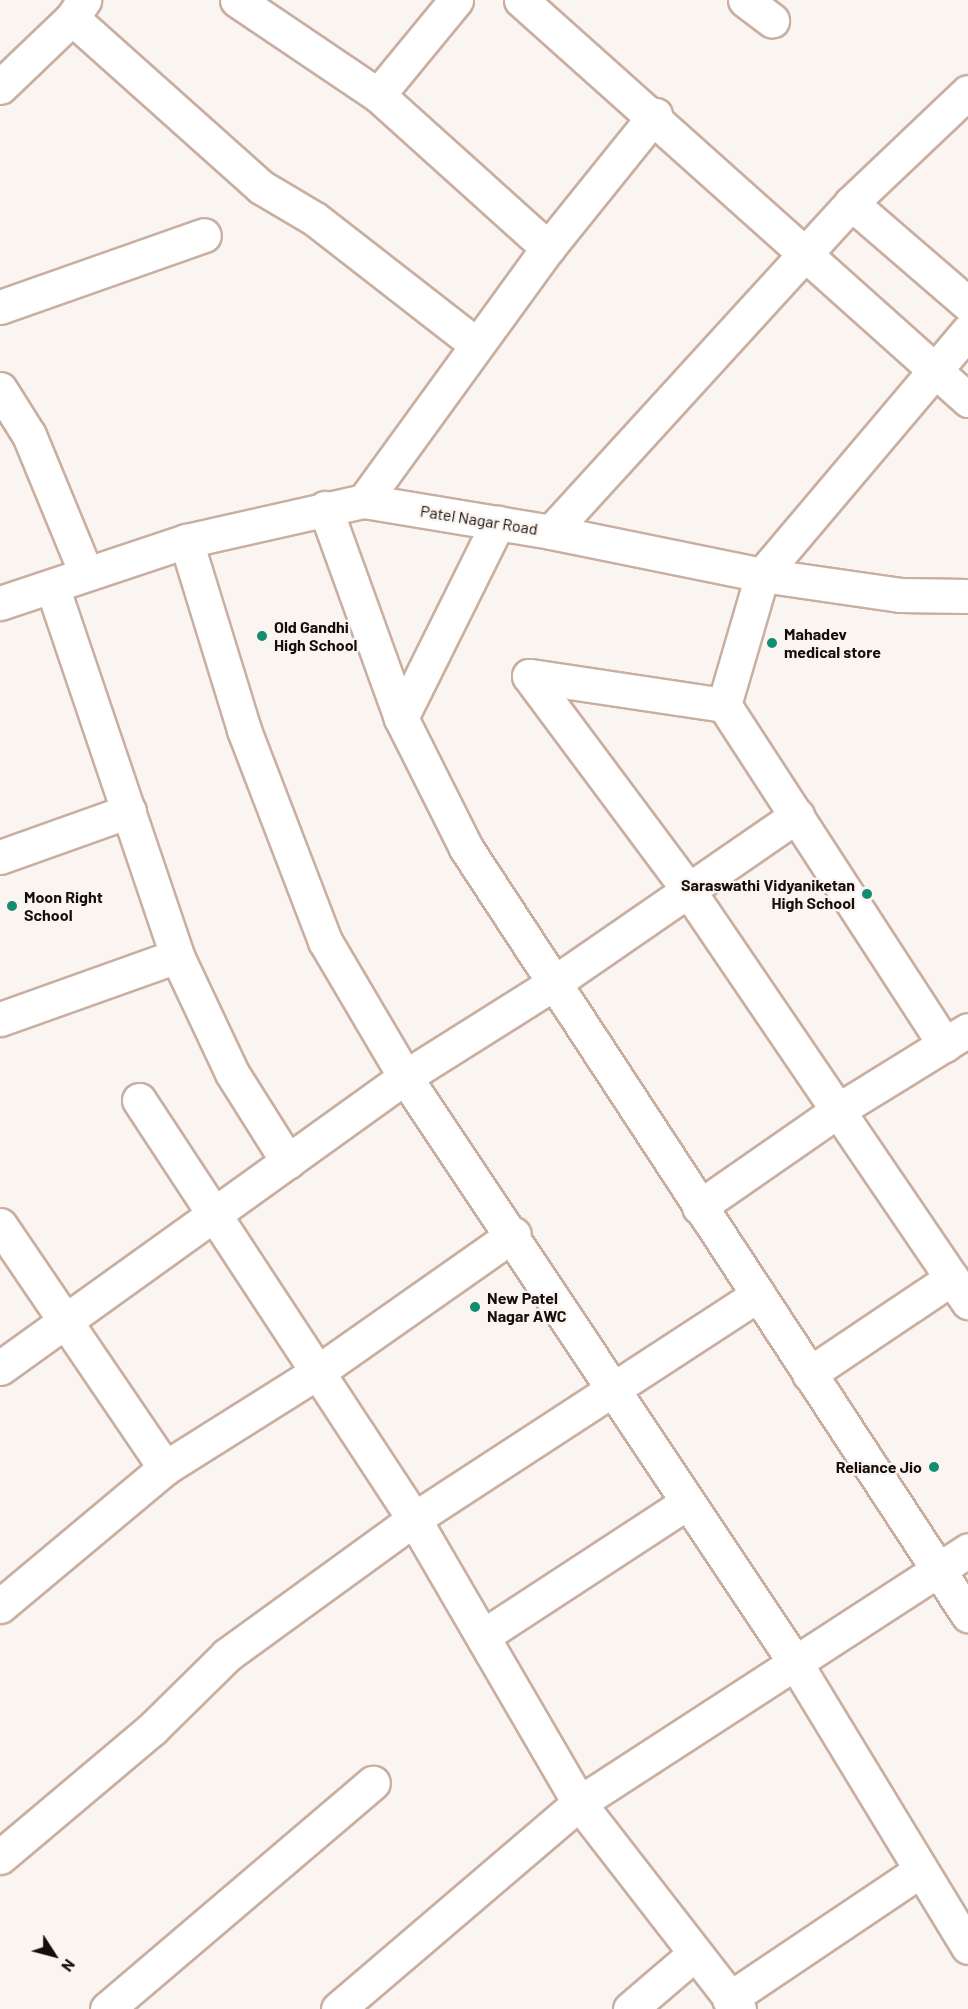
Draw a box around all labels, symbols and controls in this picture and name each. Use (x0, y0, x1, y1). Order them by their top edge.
street label: Patel Nagar Road (419, 501, 539, 539)
place label: Old Gandhi High School (274, 617, 358, 655)
place label: Mahadev medical store (784, 624, 881, 662)
marker: Old Gandhi High School (255, 629, 269, 643)
marker: Mahadev medical store (765, 636, 779, 650)
place label: Saraswathi Vidyaniketan High School (681, 875, 855, 913)
place label: Moon Right School (24, 887, 103, 925)
marker: Saraswathi Vidyaniketan High School (860, 887, 874, 901)
marker: Moon Right School (5, 899, 19, 913)
place label: New Patel Nagar AWC (487, 1288, 566, 1326)
marker: New Patel Nagar AWC (468, 1300, 482, 1314)
place label: Reliance Jio (836, 1457, 922, 1477)
marker: Reliance Jio (927, 1460, 941, 1474)
north arrow (24, 1925, 84, 1985)
text: N (58, 1956, 80, 1976)

